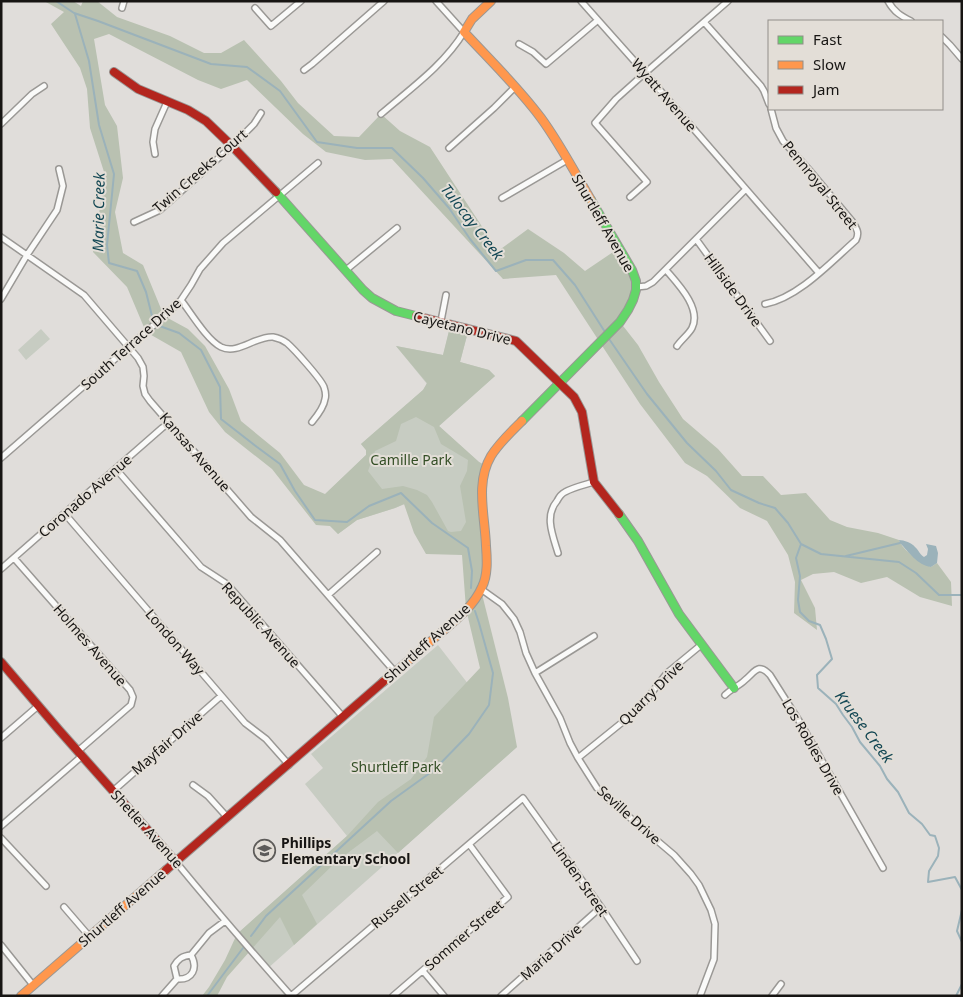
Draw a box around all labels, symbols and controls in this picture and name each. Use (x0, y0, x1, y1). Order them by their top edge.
legend (768, 20, 943, 110)
text: Fast (813, 29, 842, 49)
street label: Wyatt Avenue (627, 54, 701, 135)
text: Slow (813, 54, 846, 74)
text: Jam (811, 79, 840, 99)
street label: Twin Creeks Court (148, 124, 251, 217)
street label: Pennroyal Street (779, 136, 862, 233)
street label: Shurtleff Avenue (568, 170, 639, 275)
water label: Marie Creek (87, 172, 109, 252)
water label: Tulocay Creek (437, 179, 509, 264)
street label: Hillside Drive (700, 249, 767, 330)
street label: South Terrace Drive (76, 293, 185, 394)
street label: Cayetano Drive (411, 306, 513, 349)
street label: Kansas Avenue (156, 408, 235, 495)
street label: Coronado Avenue (34, 450, 135, 541)
park label: Camille Park (370, 450, 452, 469)
street label: Republic Avenue (218, 578, 305, 672)
street label: Shurtleff Avenue (380, 599, 474, 686)
street label: Holmes Avenue (49, 600, 131, 690)
street label: London Way (141, 605, 210, 679)
street label: Quarry Drive (614, 656, 687, 729)
water label: Kruese Creek (831, 686, 899, 767)
street label: Los Robles Drive (778, 695, 849, 799)
street label: Mayfair Drive (127, 707, 206, 779)
park label: Shurtleff Park (351, 757, 442, 776)
street label: Seville Drive (593, 781, 665, 848)
street label: Shetler Avenue (107, 785, 188, 872)
place label: Phillips Elementary School (281, 833, 411, 868)
street label: Linden Street (548, 837, 613, 920)
school or university icon: Phillips Elementary School (253, 839, 277, 863)
street label: Russell Street (367, 861, 447, 932)
street label: Shurtleff Avenue (74, 864, 169, 951)
street label: Sommer Street (420, 895, 507, 974)
street label: Maria Drive (516, 919, 585, 984)

